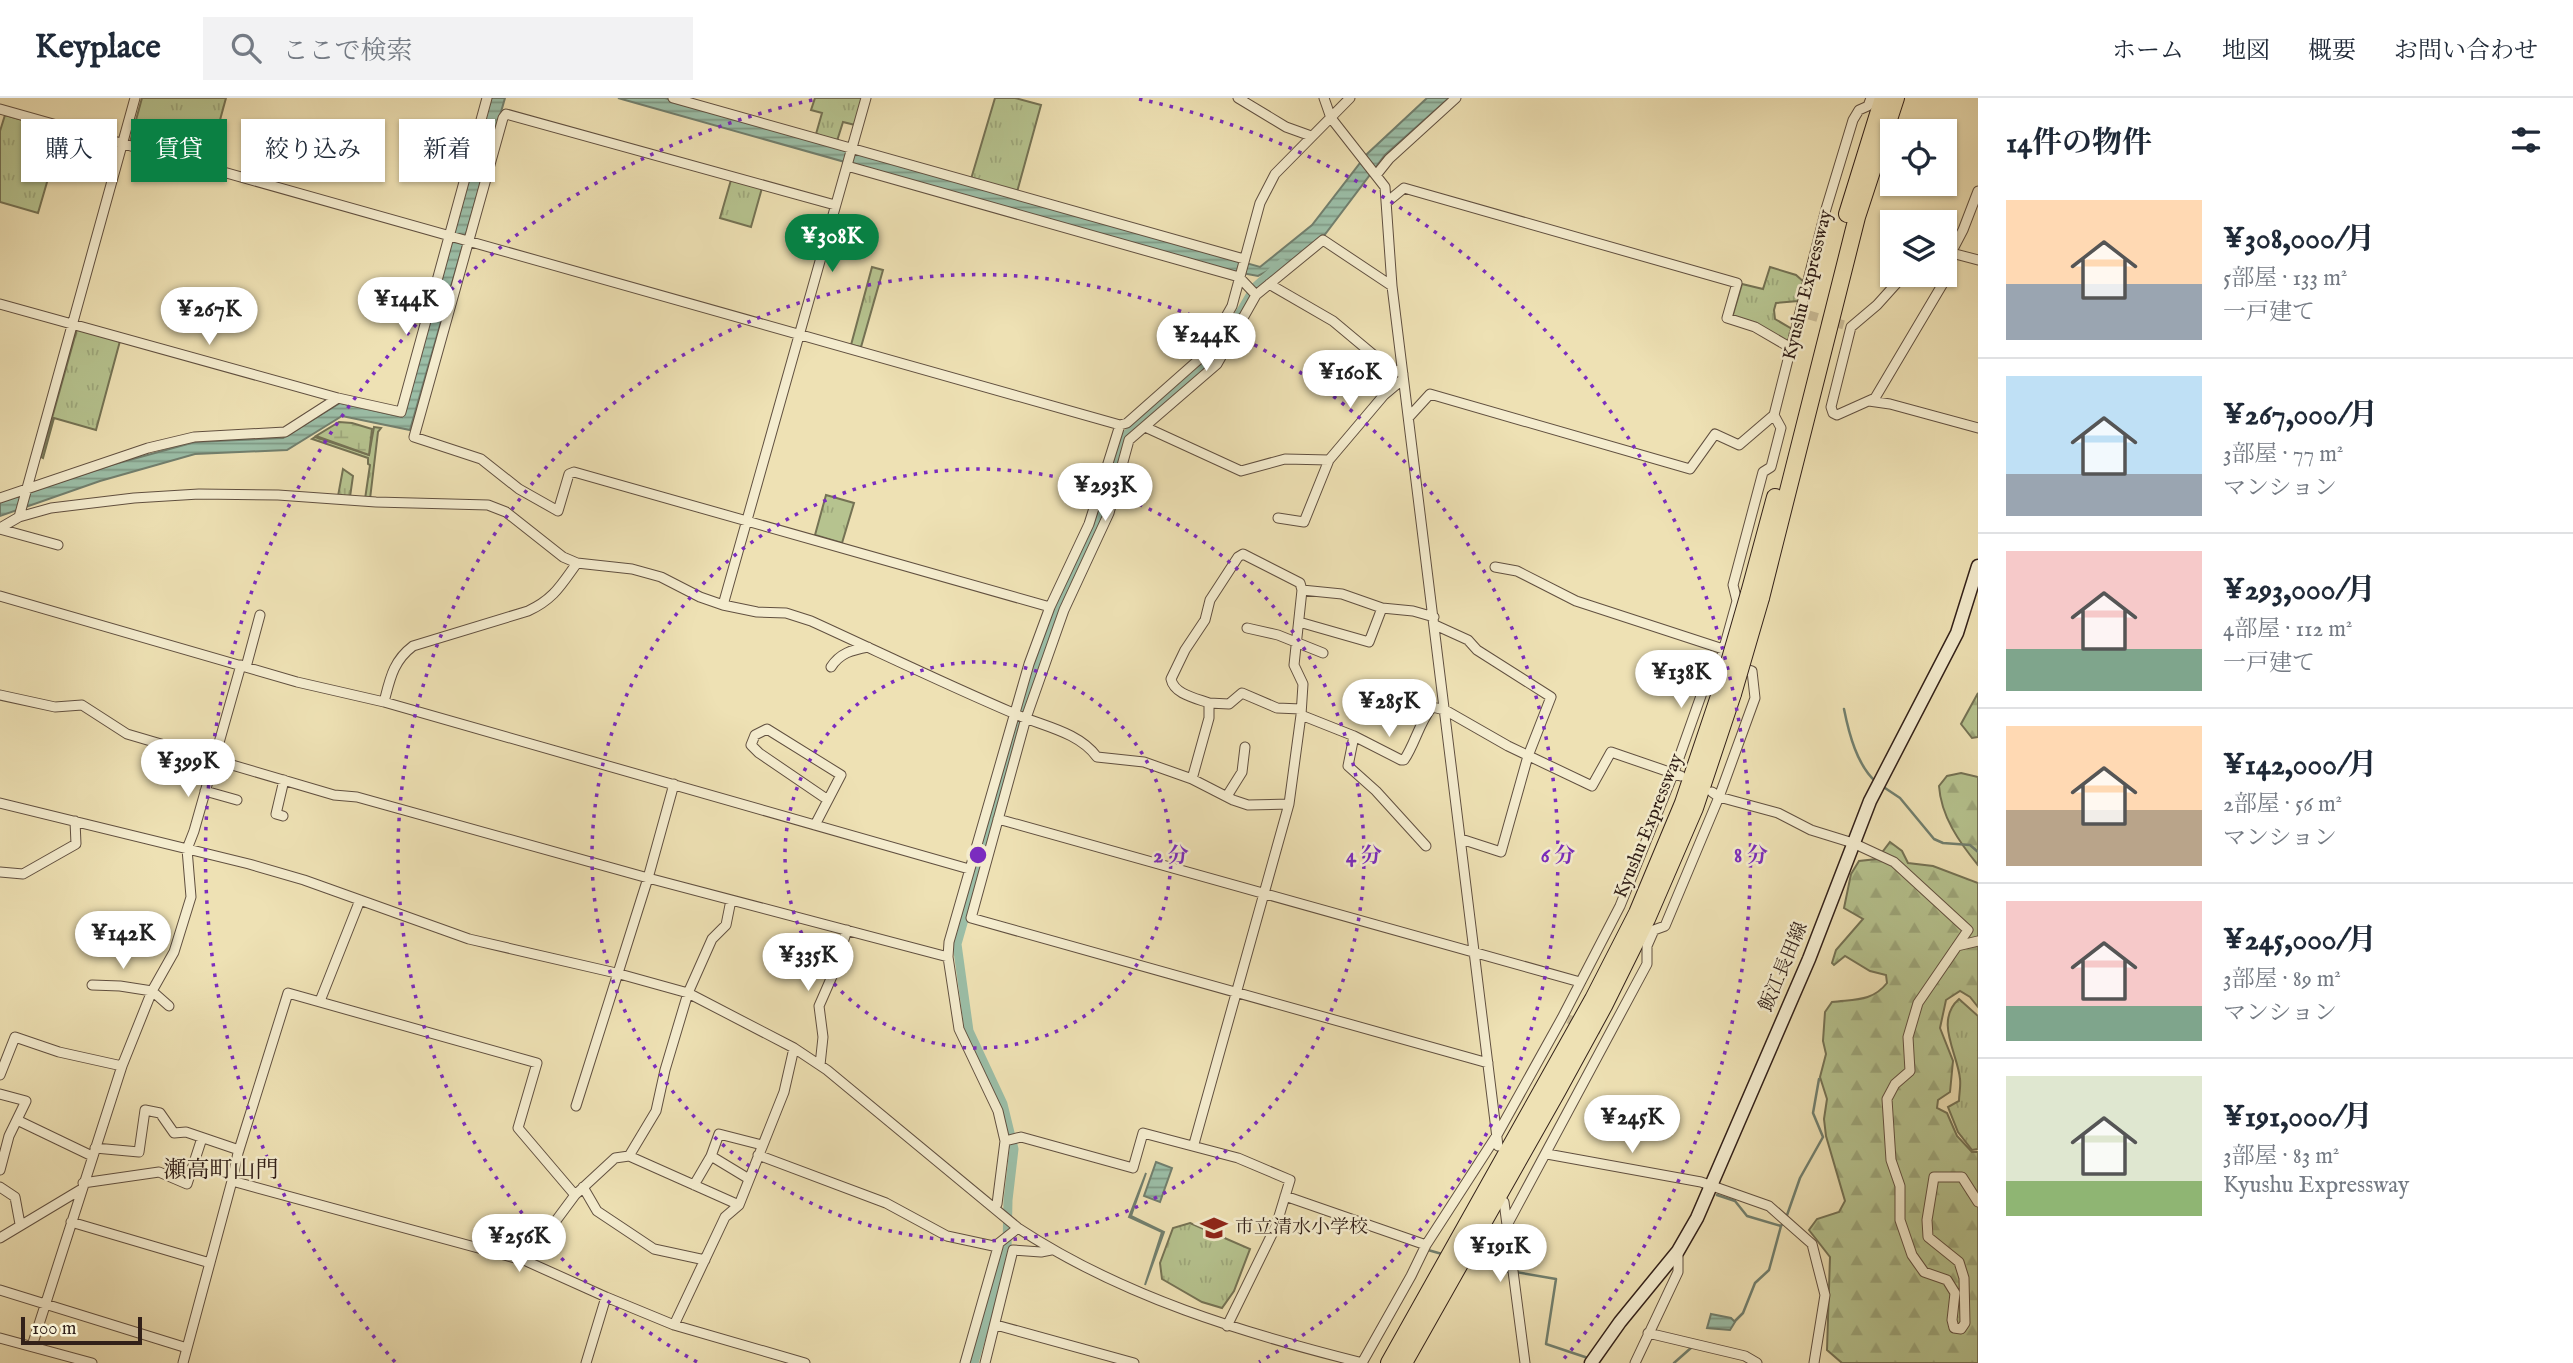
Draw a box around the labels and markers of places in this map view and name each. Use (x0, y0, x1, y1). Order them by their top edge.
pin: ¥308K (783, 214, 881, 274)
pin: ¥144K (357, 278, 455, 337)
pin: ¥267K (160, 288, 258, 347)
pin: ¥244K (1157, 314, 1255, 373)
pin: ¥160K (1301, 350, 1399, 410)
pin: ¥293K (1056, 464, 1154, 523)
pin: ¥138K (1632, 650, 1730, 710)
pin: ¥285K (1340, 680, 1438, 739)
pin: ¥399K (139, 740, 237, 799)
centre of rings (966, 843, 990, 867)
pin: ¥142K (74, 912, 172, 971)
pin: ¥335K (759, 934, 857, 993)
pin: ¥245K (1583, 1096, 1681, 1155)
school or university icon: 市立清水小学校 (1199, 1213, 1229, 1243)
pin: ¥256K (470, 1214, 568, 1274)
place label: 市立清水小学校 (1235, 1216, 1368, 1240)
pin: ¥191K (1451, 1224, 1549, 1284)

